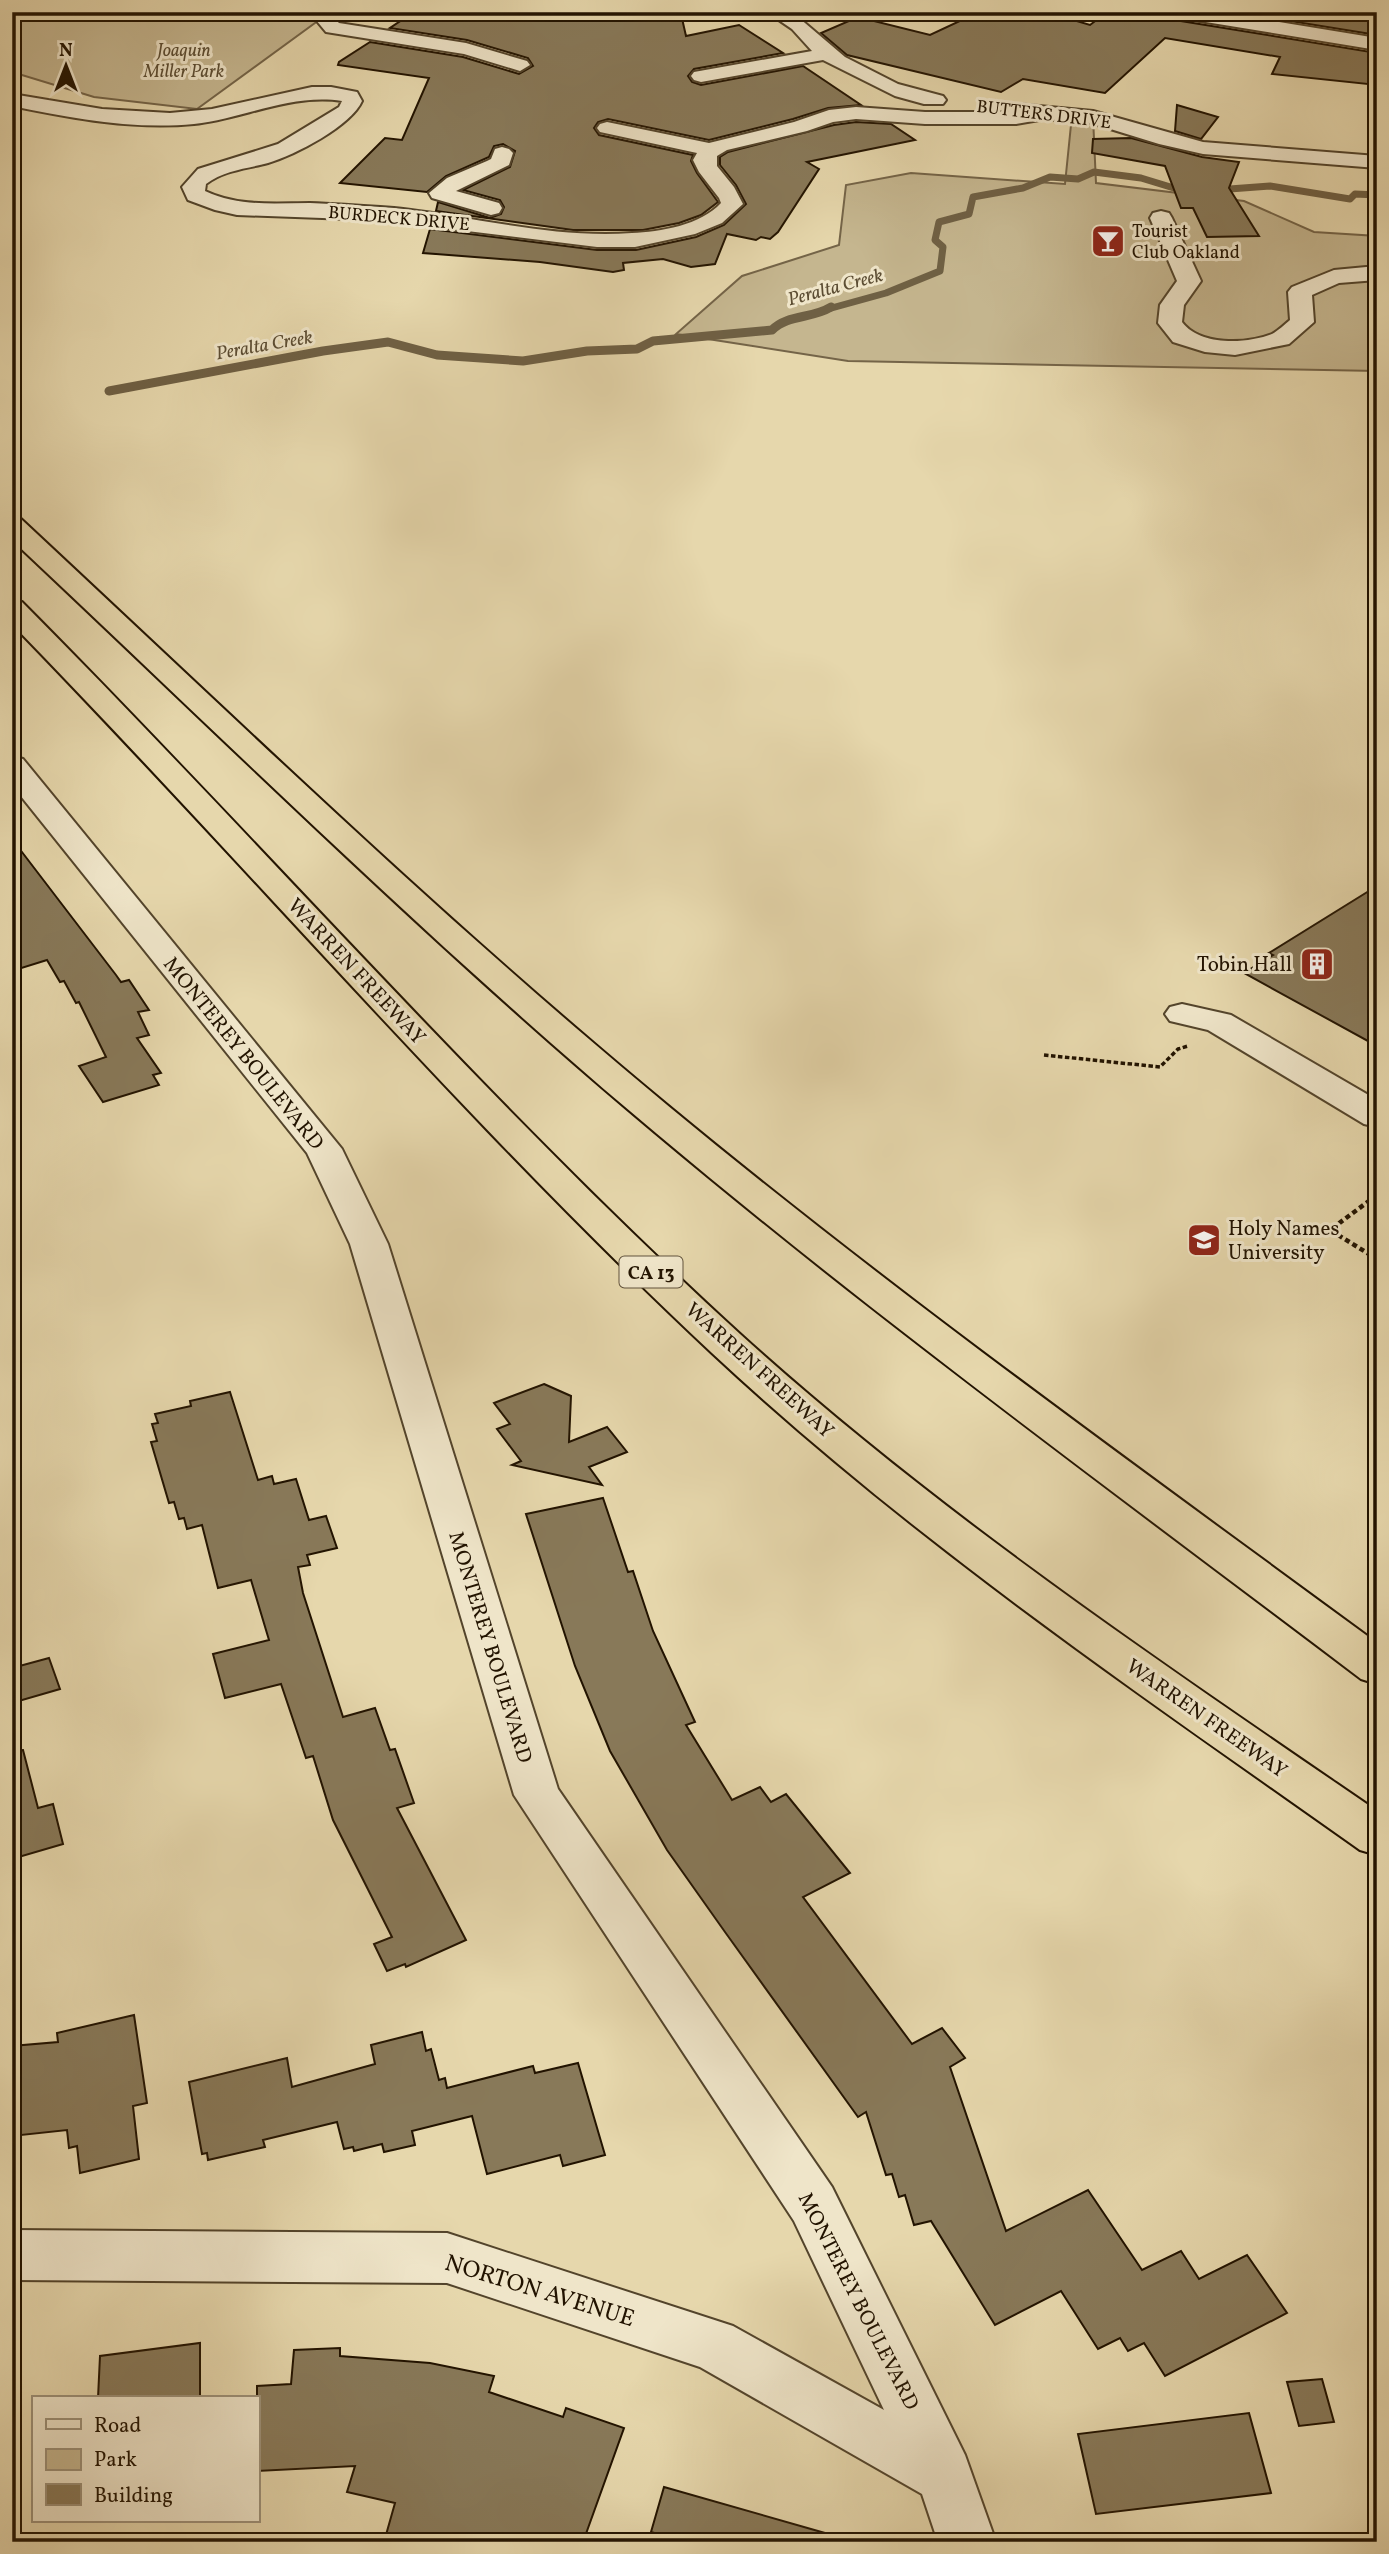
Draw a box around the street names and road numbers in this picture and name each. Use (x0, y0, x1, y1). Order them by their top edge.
street label: BUTTERS DRIVE (975, 95, 1113, 136)
street label: BURDECK DRIVE (327, 201, 471, 238)
street label: WARREN FREEWAY (280, 892, 432, 1052)
street label: MONTEREY BOULEVARD (156, 951, 330, 1157)
road number: CA 13 (620, 1256, 682, 1288)
street label: WARREN FREEWAY (678, 1296, 840, 1446)
street label: MONTEREY BOULEVARD (440, 1528, 539, 1767)
street label: WARREN FREEWAY (1120, 1653, 1293, 1786)
street label: MONTEREY BOULEVARD (790, 2188, 925, 2416)
street label: NORTON AVENUE (440, 2247, 638, 2337)

